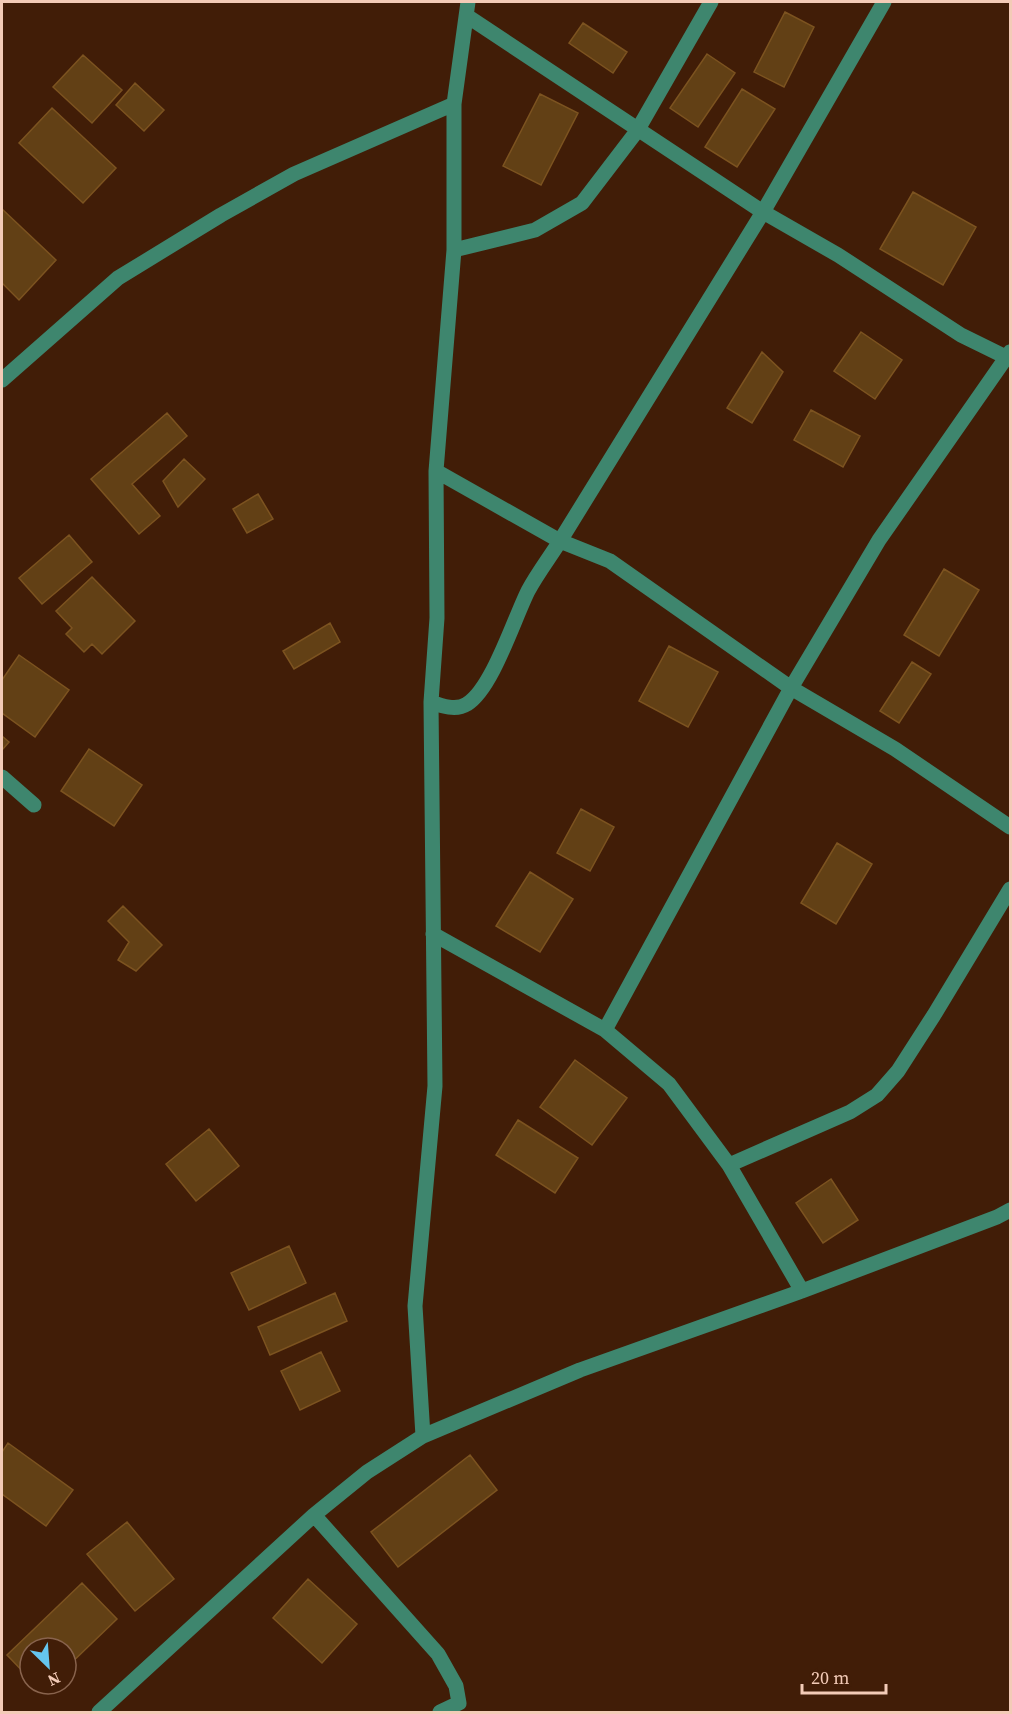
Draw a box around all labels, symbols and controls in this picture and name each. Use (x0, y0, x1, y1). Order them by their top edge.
north arrow (18, 1636, 78, 1696)
scale bar (802, 1657, 886, 1695)
text: 20 m (811, 1665, 849, 1690)
text: N (44, 1667, 64, 1692)

